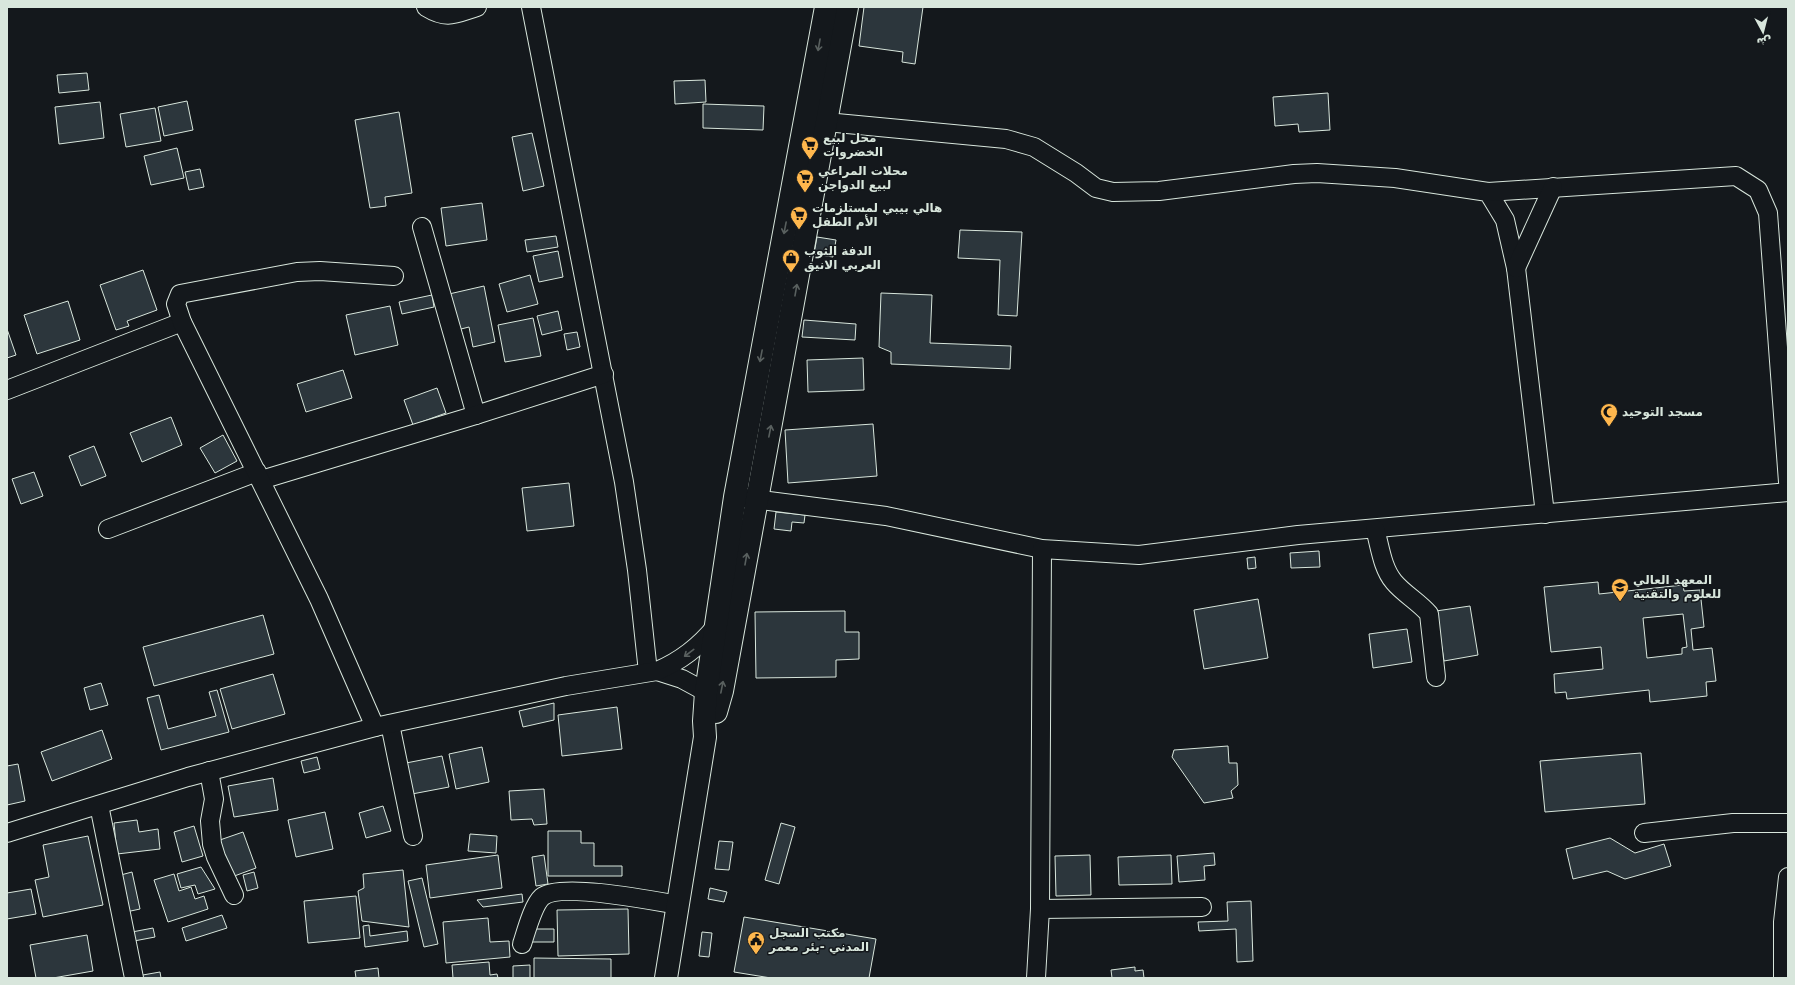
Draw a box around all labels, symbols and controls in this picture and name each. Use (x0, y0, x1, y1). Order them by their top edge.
north arrow (1743, 12, 1783, 52)
text: ش (1756, 34, 1772, 49)
one-way arrow (815, 39, 823, 52)
place label: محل لبيع الخضروات (823, 131, 883, 160)
supermarket icon: محل لبيع الخضروات (800, 135, 820, 160)
place label: محلات المراعي لبيع الدواجن (818, 164, 908, 193)
supermarket icon: محلات المراعي لبيع الدواجن (795, 168, 815, 193)
place label: هالي بيبي لمستلزمات الأم الطفل (812, 201, 942, 230)
supermarket icon: هالي بيبي لمستلزمات الأم الطفل (789, 205, 809, 230)
one-way arrow (781, 221, 789, 234)
place label: الدفة الثوب العربي الانيق (804, 244, 881, 272)
shop icon: الدفة الثوب العربي الانيق (781, 248, 801, 273)
one-way arrow (792, 284, 800, 297)
one-way arrow (757, 349, 765, 362)
mosque icon: مسجد التوحيد (1599, 402, 1619, 427)
place label: مسجد التوحيد (1622, 405, 1703, 420)
one-way arrow (766, 425, 774, 438)
one-way arrow (742, 553, 750, 566)
place label: المعهد العالي للعلوم والتقنية (1633, 573, 1721, 602)
school or university icon: المعهد العالي للعلوم والتقنية (1610, 577, 1630, 602)
one-way arrow (684, 648, 695, 657)
one-way arrow (719, 681, 727, 694)
place label: مكتب السجل المدني -بئر معمر (768, 926, 869, 954)
public building icon: مكتب السجل المدني -بئر معمر (746, 930, 766, 955)

